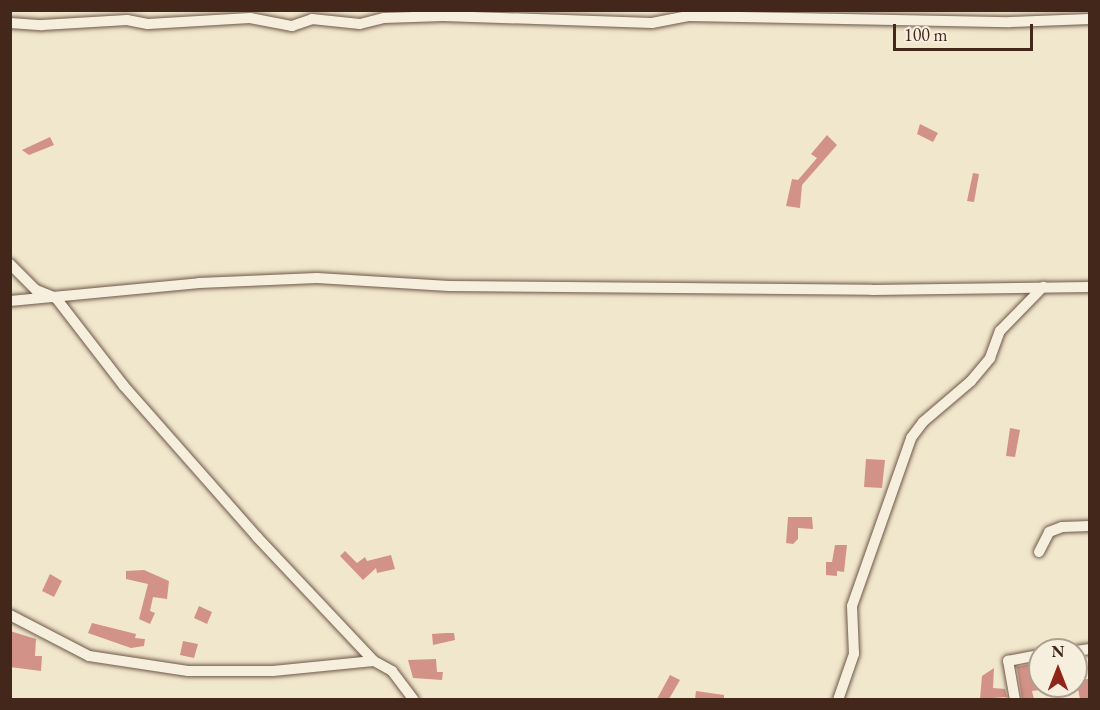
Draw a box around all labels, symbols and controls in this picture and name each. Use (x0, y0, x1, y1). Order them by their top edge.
scale bar (896, 12, 1036, 50)
text: 100 m (904, 23, 948, 46)
north arrow (1028, 638, 1088, 698)
text: N (1052, 641, 1064, 662)

